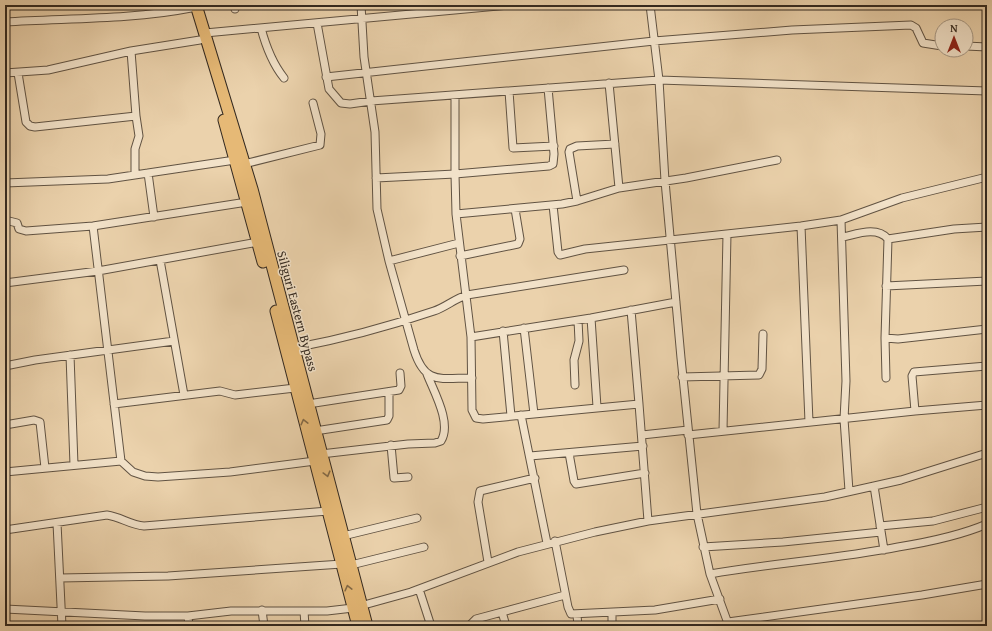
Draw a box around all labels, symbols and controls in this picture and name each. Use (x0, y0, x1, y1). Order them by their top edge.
north arrow (934, 18, 974, 58)
text: N (950, 20, 958, 36)
street label: Siliguri Eastern Bypass (272, 249, 323, 374)
one-way arrow (300, 419, 308, 425)
one-way arrow (322, 470, 331, 477)
one-way arrow (345, 585, 353, 591)

